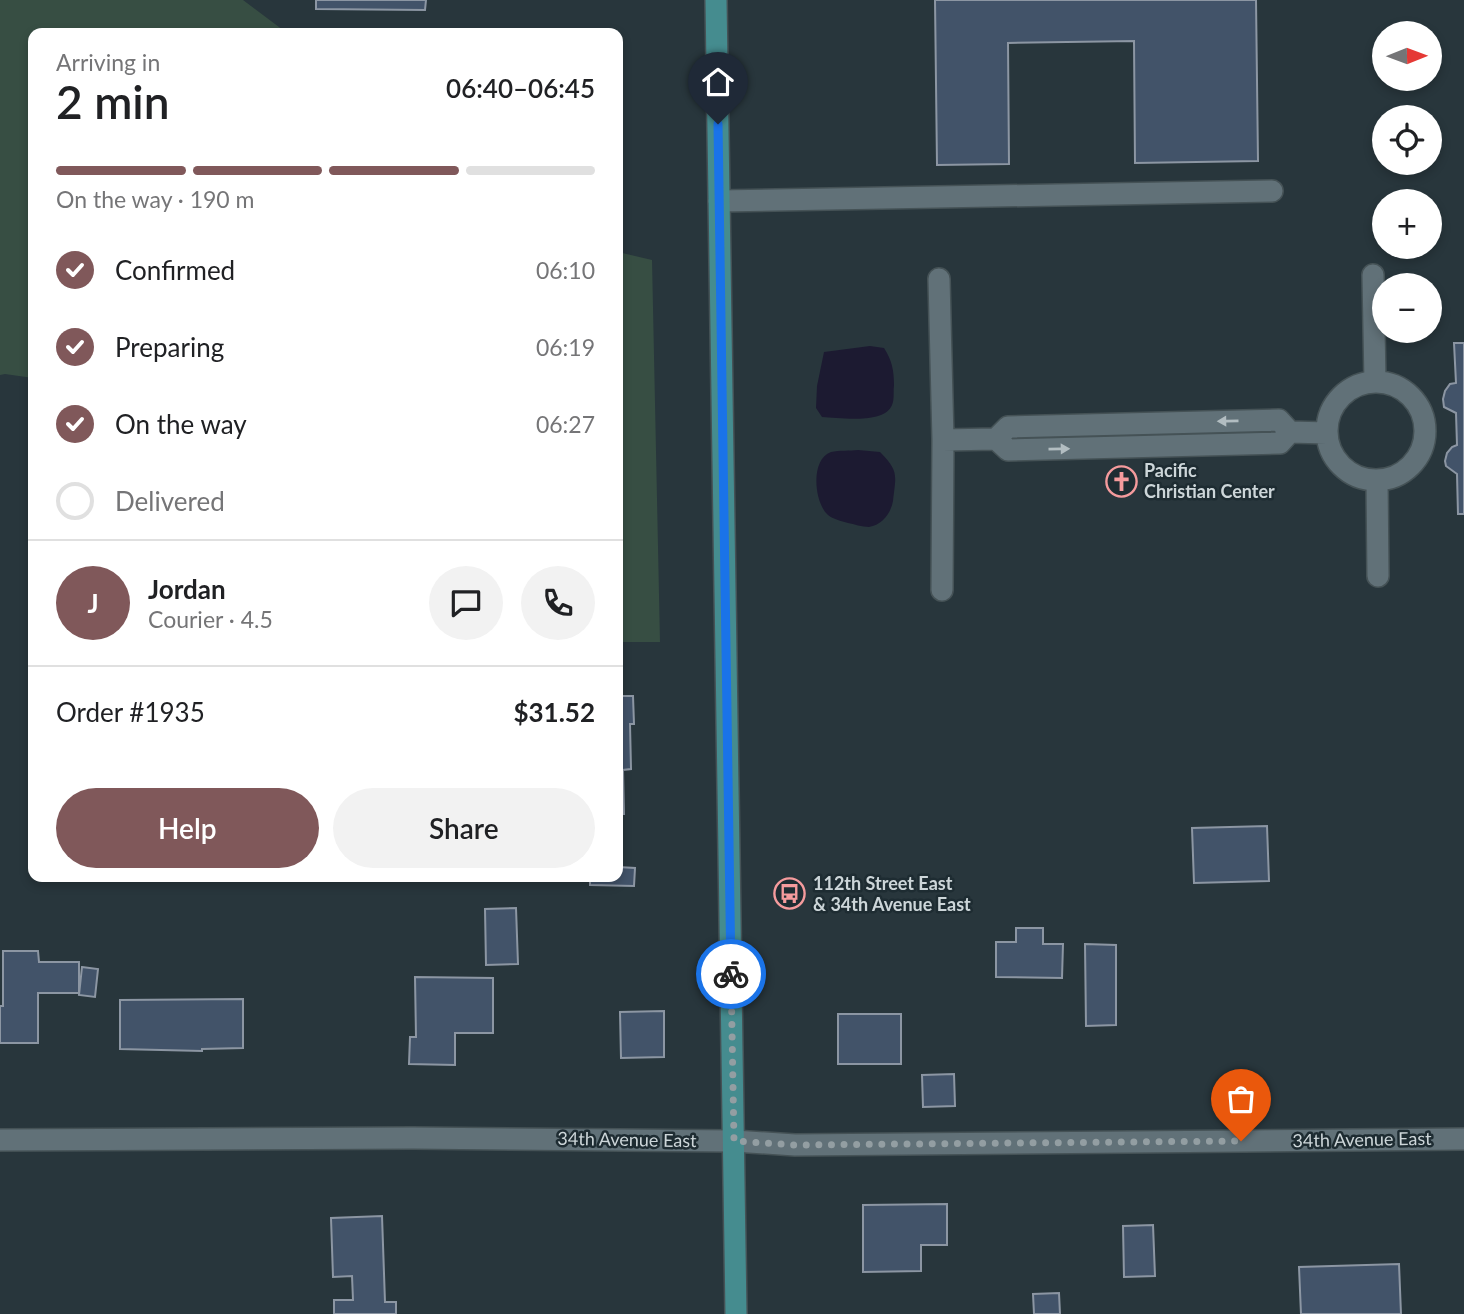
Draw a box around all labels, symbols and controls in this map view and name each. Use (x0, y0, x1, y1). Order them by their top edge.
north arrow (1372, 21, 1442, 91)
map controls (1372, 21, 1442, 343)
text: Arriving in (56, 48, 160, 76)
pin (688, 52, 748, 124)
icon: home (699, 63, 737, 101)
text: 06:40–06:45 (446, 72, 595, 104)
text: 2 min (56, 74, 170, 129)
button: locate (1372, 105, 1442, 175)
text: On the way · 190 m (56, 185, 255, 213)
button: + (1372, 189, 1442, 259)
icon: check (56, 251, 94, 289)
text: Confirmed (115, 254, 235, 286)
text: 06:10 (536, 256, 595, 284)
button: − (1372, 273, 1442, 343)
icon: check (56, 328, 94, 366)
text: Preparing (115, 331, 224, 363)
text: 06:19 (536, 333, 595, 361)
icon: check (56, 405, 94, 443)
text: On the way (115, 408, 247, 440)
text: 06:27 (536, 410, 595, 438)
one-way arrow (1217, 415, 1239, 427)
one-way arrow (1049, 443, 1071, 455)
place label: Pacific Christian Center (1144, 459, 1275, 502)
church icon: Pacific Christian Center (1104, 464, 1138, 498)
text: Delivered (115, 485, 225, 517)
button: chat (429, 566, 503, 640)
button: phone (521, 566, 595, 640)
text: Jordan (148, 573, 226, 605)
text: J (87, 587, 99, 619)
text: Courier · 4.5 (148, 605, 273, 633)
text: Order #1935 (56, 696, 205, 728)
text: $31.52 (513, 696, 595, 728)
button: Help (56, 788, 319, 868)
button: Share (333, 788, 595, 868)
place label: 112th Street East & 34th Avenue East (813, 872, 971, 915)
bus stop icon: 112th Street East & 34th Avenue East (773, 877, 807, 911)
courier (696, 939, 766, 1009)
icon: bike (712, 955, 750, 993)
pin (1211, 1069, 1271, 1141)
icon: bag (1222, 1080, 1260, 1118)
street label: 34th Avenue East (557, 1127, 697, 1151)
street label: 34th Avenue East (1292, 1127, 1432, 1151)

